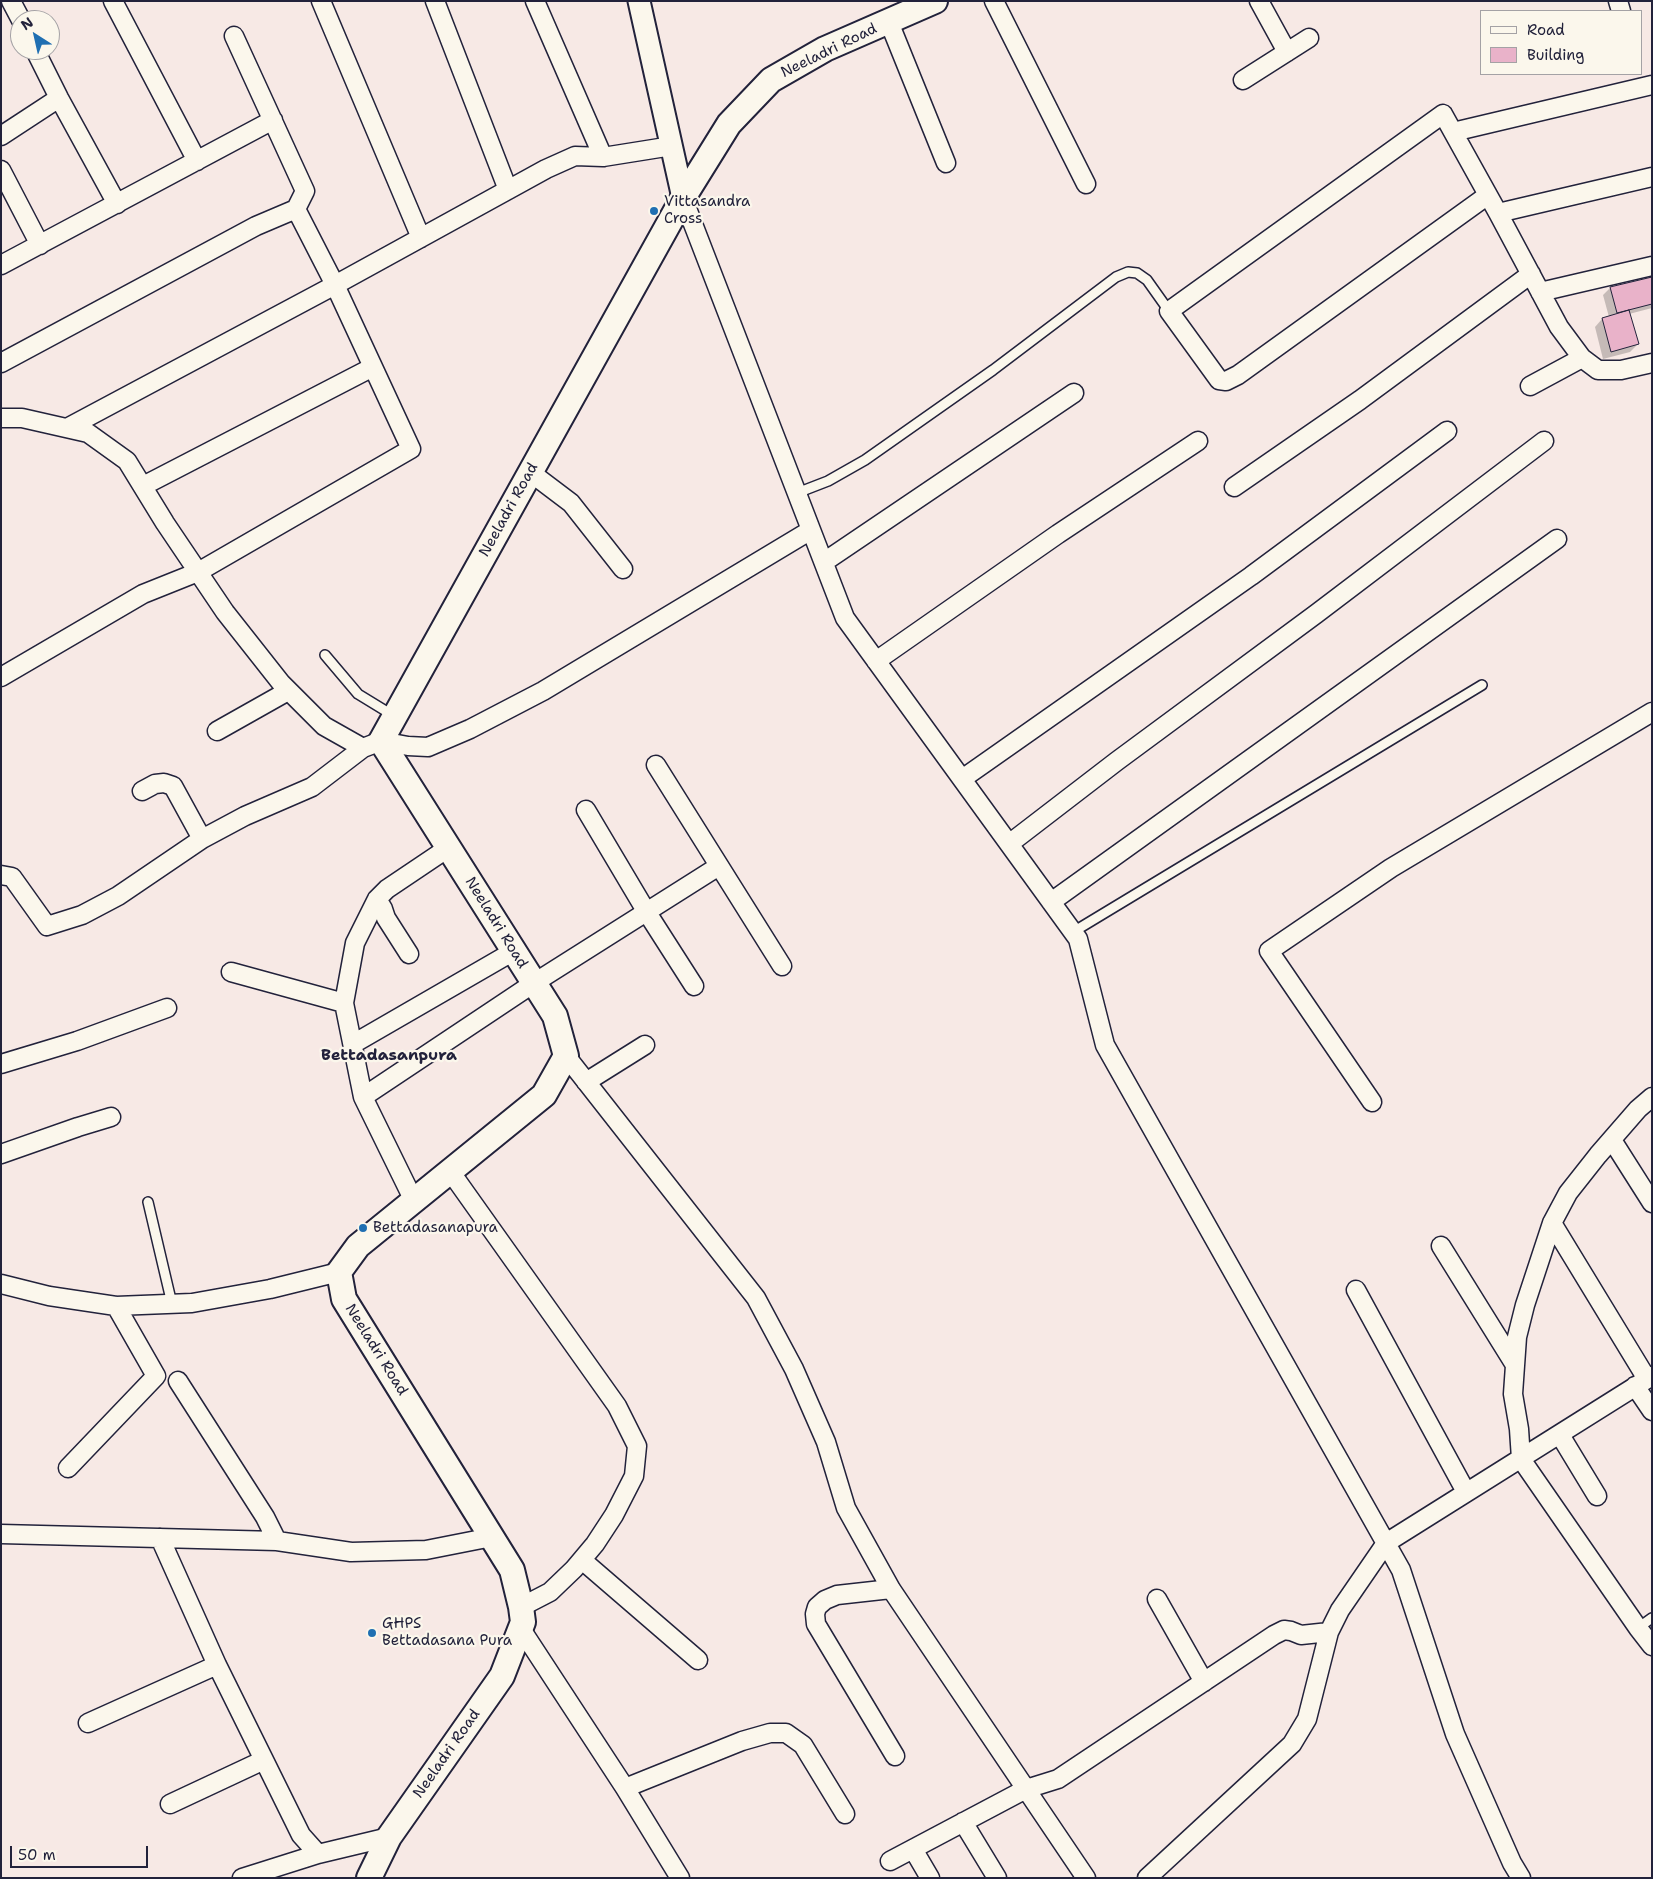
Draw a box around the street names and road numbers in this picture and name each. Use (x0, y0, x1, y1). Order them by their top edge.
street label: Neeladri Road (778, 20, 880, 82)
street label: Neeladri Road (476, 460, 542, 560)
street label: Neeladri Road (461, 874, 531, 972)
street label: Neeladri Road (341, 1301, 411, 1399)
street label: Neeladri Road (410, 1706, 484, 1802)

